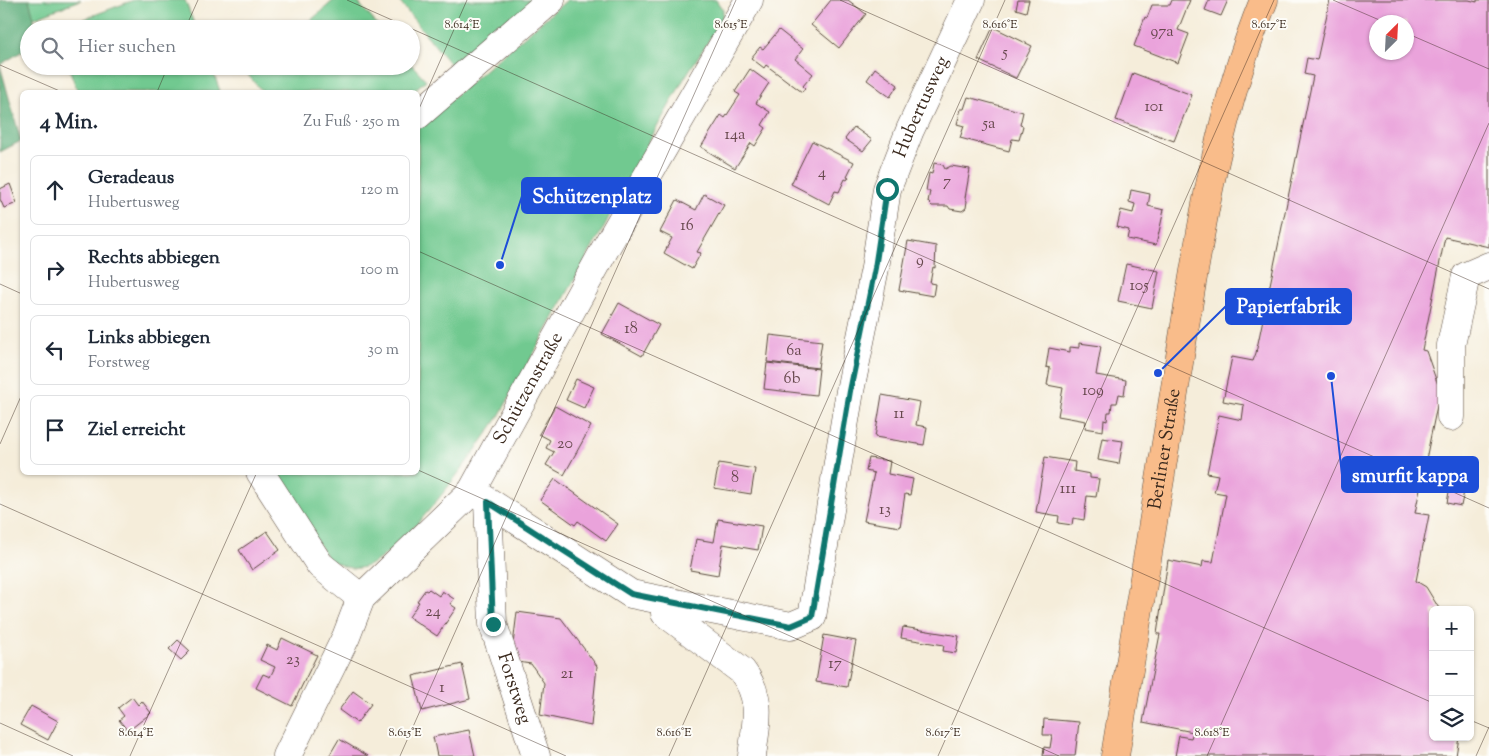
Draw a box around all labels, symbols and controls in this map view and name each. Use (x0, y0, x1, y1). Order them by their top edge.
north arrow (1369, 15, 1414, 60)
text: 8.614°E (445, 16, 480, 34)
text: 8.615°E (714, 16, 748, 34)
text: 8.616°E (983, 16, 1018, 34)
text: 8.617°E (1252, 16, 1287, 34)
search box (20, 20, 420, 75)
house number: 97a (1150, 21, 1174, 44)
icon: search (38, 34, 66, 62)
text: Hier suchen (78, 34, 176, 61)
house number: 5 (1001, 42, 1008, 65)
street label: Hubertusweg (887, 52, 956, 162)
house number: 101 (1144, 96, 1164, 119)
text: 4 Min. (40, 108, 98, 138)
text: Zu Fuß · 250 m (303, 111, 400, 134)
house number: 5a (982, 113, 996, 136)
house number: 14a (725, 124, 746, 147)
house number: 4 (818, 162, 826, 185)
text: Geradeaus (88, 165, 174, 192)
house number: 7 (943, 171, 951, 194)
icon: ahead (41, 176, 69, 204)
callout: Schützenplatz (522, 178, 661, 213)
route start (876, 178, 899, 201)
text: 120 m (361, 179, 399, 202)
text: Schützenplatz (532, 184, 652, 213)
text: Hubertusweg (88, 192, 180, 215)
house number: 16 (680, 215, 694, 238)
text: Rechts abbiegen (88, 245, 220, 272)
house number: 9 (916, 250, 924, 273)
icon: right (41, 256, 69, 284)
text: 100 m (360, 259, 399, 282)
text: Hubertusweg (88, 272, 180, 295)
house number: 105 (1129, 275, 1149, 298)
callout: Papierfabrik (1226, 289, 1351, 324)
text: Papierfabrik (1237, 294, 1341, 323)
house number: 18 (624, 318, 638, 341)
text: Links abbiegen (88, 325, 211, 352)
street label: Schützenstraße (487, 327, 570, 449)
icon: left (41, 336, 69, 364)
text: 30 m (368, 339, 399, 362)
house number: 6a (786, 340, 802, 363)
text: Forstweg (88, 352, 150, 375)
house number: 6b (784, 368, 801, 391)
house number: 109 (1082, 380, 1104, 403)
street label: Berliner Straße (1142, 386, 1188, 512)
house number: 11 (894, 403, 905, 426)
icon: arrive (41, 416, 69, 444)
text: Ziel erreicht (88, 417, 185, 444)
house number: 20 (557, 433, 573, 456)
callout: smurfit kappa (1342, 457, 1478, 492)
text: smurfit kappa (1352, 463, 1469, 492)
house number: 8 (731, 467, 739, 490)
house number: 111 (1060, 478, 1077, 501)
house number: 13 (879, 499, 891, 522)
house number: 24 (425, 601, 441, 624)
map controls (1429, 606, 1474, 741)
button: + (1429, 606, 1474, 651)
route end (482, 613, 505, 636)
house number: 23 (286, 649, 300, 672)
street label: Forstweg (490, 649, 538, 728)
button: − (1429, 651, 1474, 696)
house number: 17 (828, 653, 842, 676)
house number: 21 (561, 663, 574, 686)
house number: 1 (439, 677, 445, 700)
button: layers (1429, 696, 1474, 741)
text: 8.614°E (119, 724, 154, 742)
text: 8.615°E (388, 724, 422, 742)
text: 8.616°E (657, 724, 692, 742)
text: 8.617°E (926, 724, 961, 742)
text: 8.618°E (1195, 724, 1230, 742)

